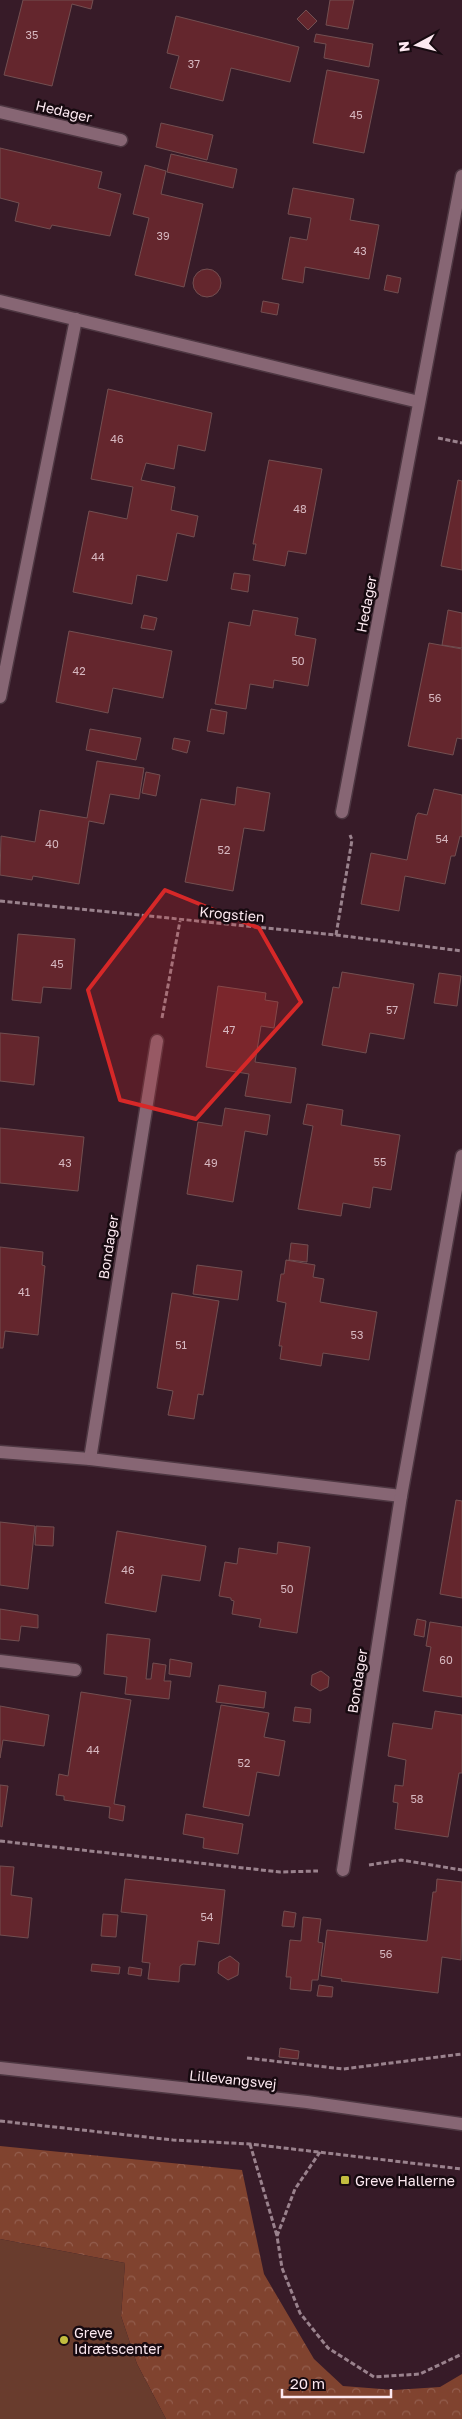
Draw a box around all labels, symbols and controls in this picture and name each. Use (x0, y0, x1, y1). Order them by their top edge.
north arrow (392, 20, 442, 70)
house number: 35 (26, 28, 38, 41)
text: N (395, 40, 413, 53)
house number: 37 (188, 57, 200, 70)
street label: Hedager (34, 96, 94, 126)
house number: 45 (349, 108, 363, 121)
house number: 39 (156, 229, 170, 242)
house number: 43 (353, 244, 367, 257)
house number: 46 (110, 432, 124, 445)
house number: 48 (293, 502, 307, 515)
house number: 44 (91, 550, 105, 563)
street label: Hedager (352, 574, 380, 634)
house number: 50 (291, 654, 305, 667)
house number: 42 (72, 664, 86, 677)
house number: 56 (428, 691, 442, 704)
house number: 54 (435, 832, 449, 845)
house number: 40 (45, 837, 59, 850)
house number: 52 (218, 843, 230, 856)
street label: Krogstien (199, 903, 265, 925)
house number: 45 (50, 957, 64, 970)
house number: 57 (386, 1003, 398, 1016)
house number: 47 (223, 1023, 235, 1036)
house number: 55 (374, 1155, 386, 1168)
house number: 43 (58, 1156, 72, 1169)
house number: 49 (204, 1156, 218, 1169)
street label: Bondager (95, 1213, 122, 1280)
house number: 41 (18, 1285, 30, 1298)
house number: 53 (351, 1328, 363, 1341)
house number: 51 (175, 1338, 187, 1351)
house number: 46 (121, 1563, 135, 1576)
house number: 50 (280, 1582, 294, 1595)
street label: Bondager (344, 1647, 371, 1714)
house number: 60 (439, 1653, 453, 1666)
house number: 44 (86, 1743, 100, 1756)
house number: 52 (238, 1756, 250, 1769)
house number: 58 (410, 1792, 424, 1805)
house number: 54 (200, 1910, 214, 1923)
house number: 56 (379, 1947, 393, 1960)
street label: Lillevangsvej (188, 2066, 278, 2092)
place label: Greve Hallerne (355, 2172, 455, 2189)
marker: Greve Hallerne (339, 2174, 351, 2186)
place label: Greve Idrætscenter (74, 2324, 162, 2357)
marker: Greve Idrætscenter (58, 2334, 70, 2346)
scale bar (282, 2366, 391, 2398)
text: 20 m (290, 2374, 325, 2392)

